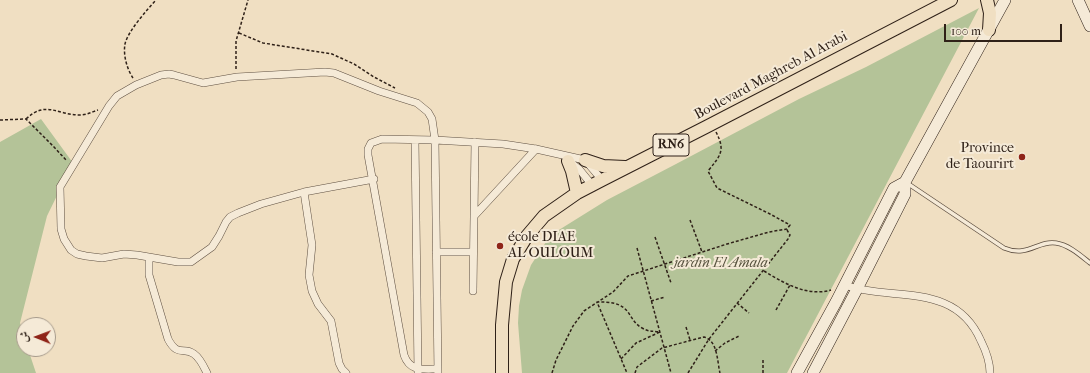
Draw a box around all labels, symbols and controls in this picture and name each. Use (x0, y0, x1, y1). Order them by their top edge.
scale bar (946, 16, 1064, 42)
text: 100 m (951, 24, 981, 38)
street label: Boulevard Maghreb Al Arabi (692, 28, 850, 124)
road number: RN6 (653, 134, 689, 156)
place label: Province de Taourirt (946, 141, 1014, 174)
marker: Province de Taourirt (1017, 152, 1027, 162)
place label: école DIAE AL OULOUM (508, 230, 593, 262)
marker: école DIAE AL OULOUM (495, 241, 505, 251)
park label: jardin El Amala (674, 256, 768, 272)
north arrow (16, 317, 56, 357)
text: ش (18, 331, 31, 342)

